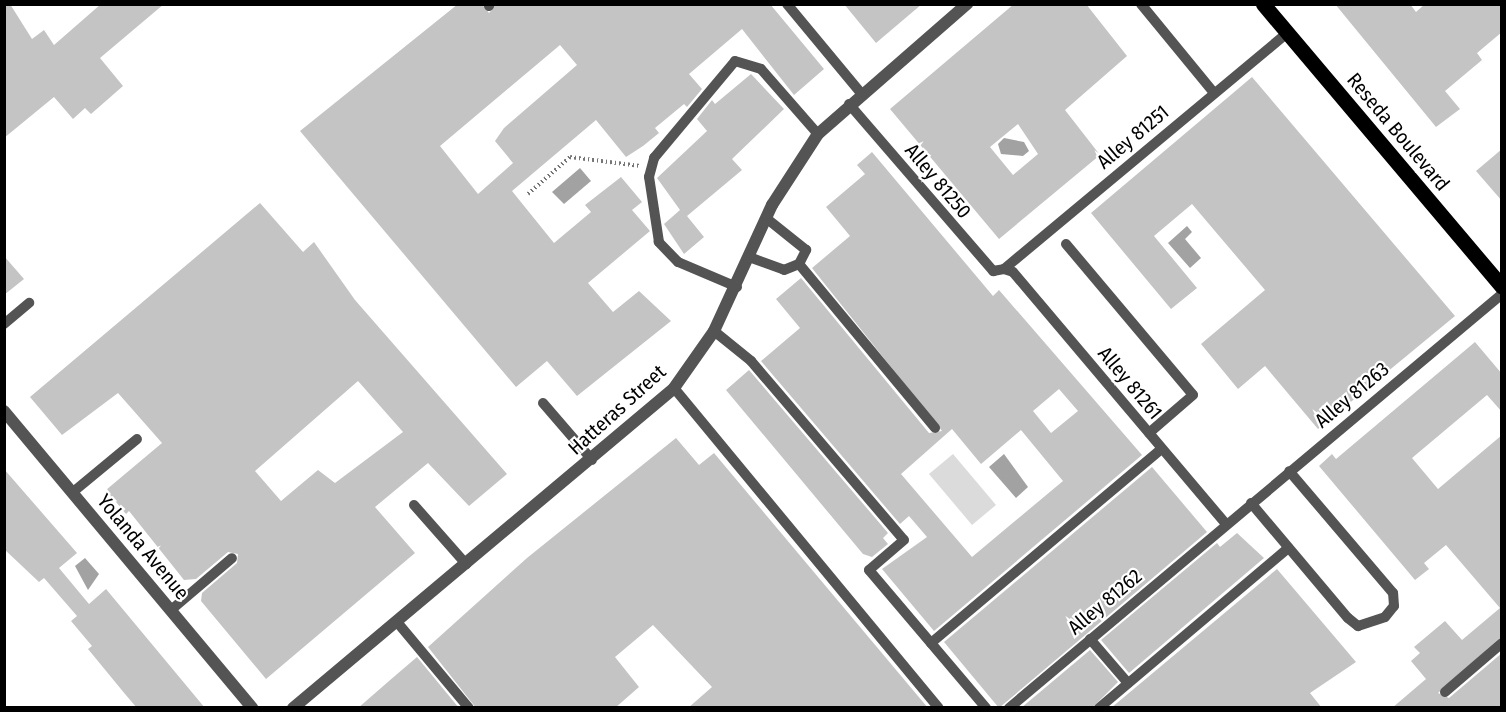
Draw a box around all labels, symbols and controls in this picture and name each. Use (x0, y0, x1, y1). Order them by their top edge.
street label: Reseda Boulevard (1342, 68, 1454, 196)
street label: Alley 81251 (1092, 100, 1174, 174)
street label: Alley 81250 (900, 139, 976, 223)
street label: Alley 81261 (1093, 342, 1167, 424)
street label: Alley 81263 (1310, 357, 1394, 433)
street label: Hatteras Street (563, 360, 671, 460)
street label: Yolanda Avenue (92, 489, 194, 605)
street label: Alley 81262 (1063, 564, 1147, 640)

